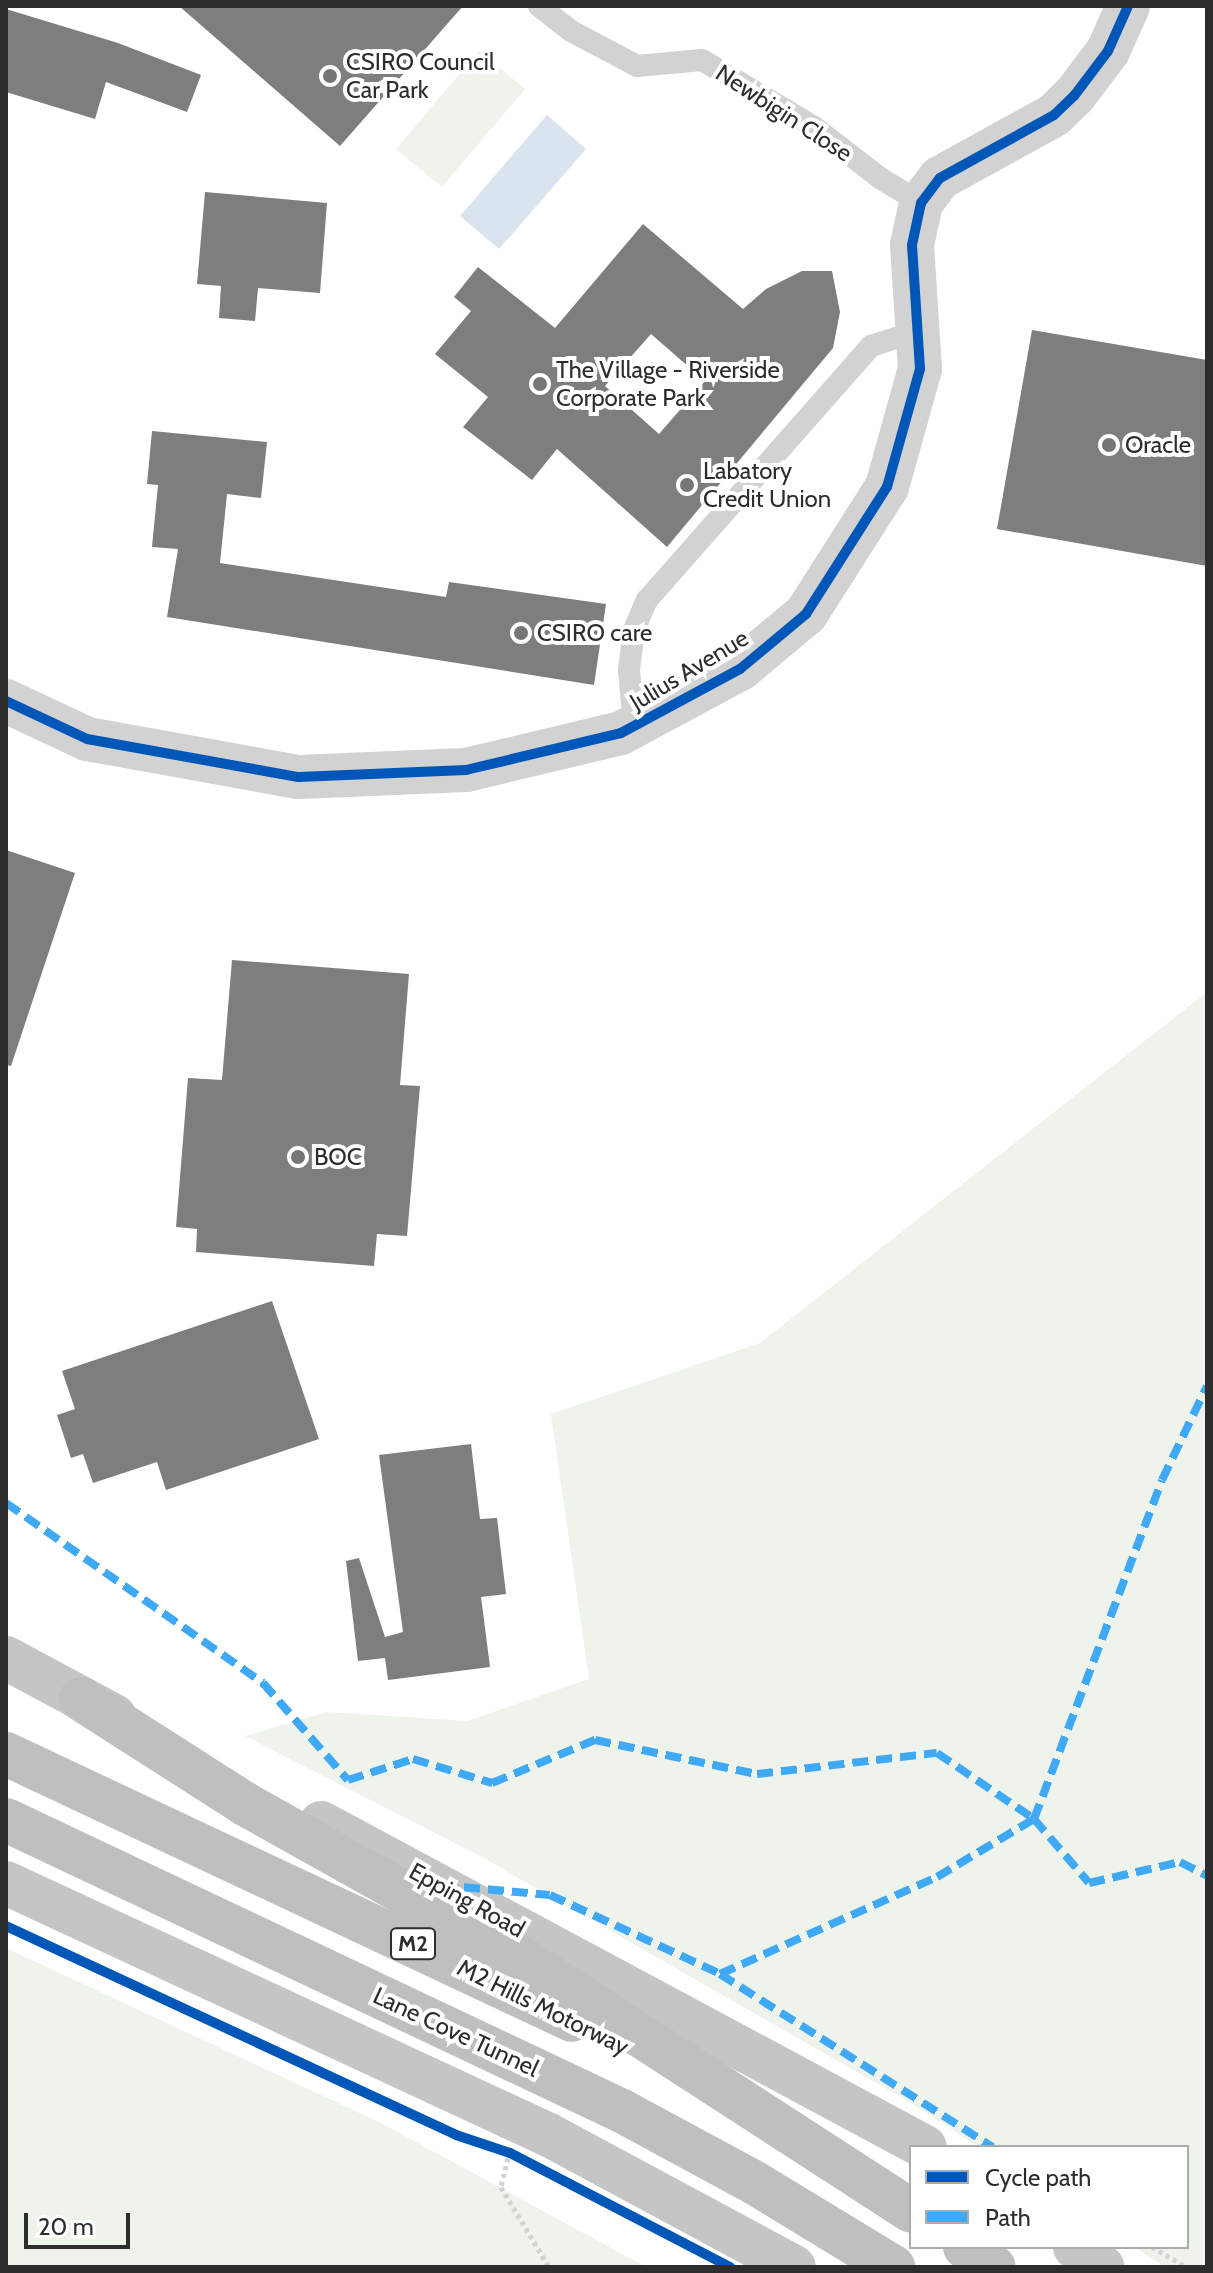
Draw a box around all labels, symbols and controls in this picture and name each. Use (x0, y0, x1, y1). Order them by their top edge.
place label: CSIRO Council Car Park (346, 48, 495, 104)
street label: Newbigin Close (710, 58, 858, 168)
marker: CSIRO Council Car Park (321, 67, 339, 85)
place label: The Village - Riverside Corporate Park (556, 356, 780, 412)
marker: The Village - Riverside Corporate Park (531, 375, 549, 393)
place label: Oracle (1125, 431, 1191, 459)
marker: Oracle (1100, 436, 1118, 454)
place label: Labatory Credit Union (703, 457, 831, 513)
marker: Labatory Credit Union (678, 476, 696, 494)
place label: CSIRO care (537, 619, 652, 647)
street label: Julius Avenue (624, 623, 754, 717)
marker: CSIRO care (512, 624, 530, 642)
place label: BOC (314, 1143, 362, 1171)
marker: BOC (289, 1148, 307, 1166)
street label: Epping Road (404, 1856, 530, 1944)
road number: M2 (389, 1926, 437, 1962)
street label: M2 Hills Motorway (452, 1953, 634, 2061)
street label: Lane Cove Tunnel (369, 1981, 543, 2083)
legend (909, 2145, 1189, 2249)
text: Cycle path (985, 2163, 1091, 2192)
scale bar (28, 2197, 134, 2247)
text: Path (985, 2203, 1031, 2232)
text: 20 m (38, 2212, 94, 2241)

